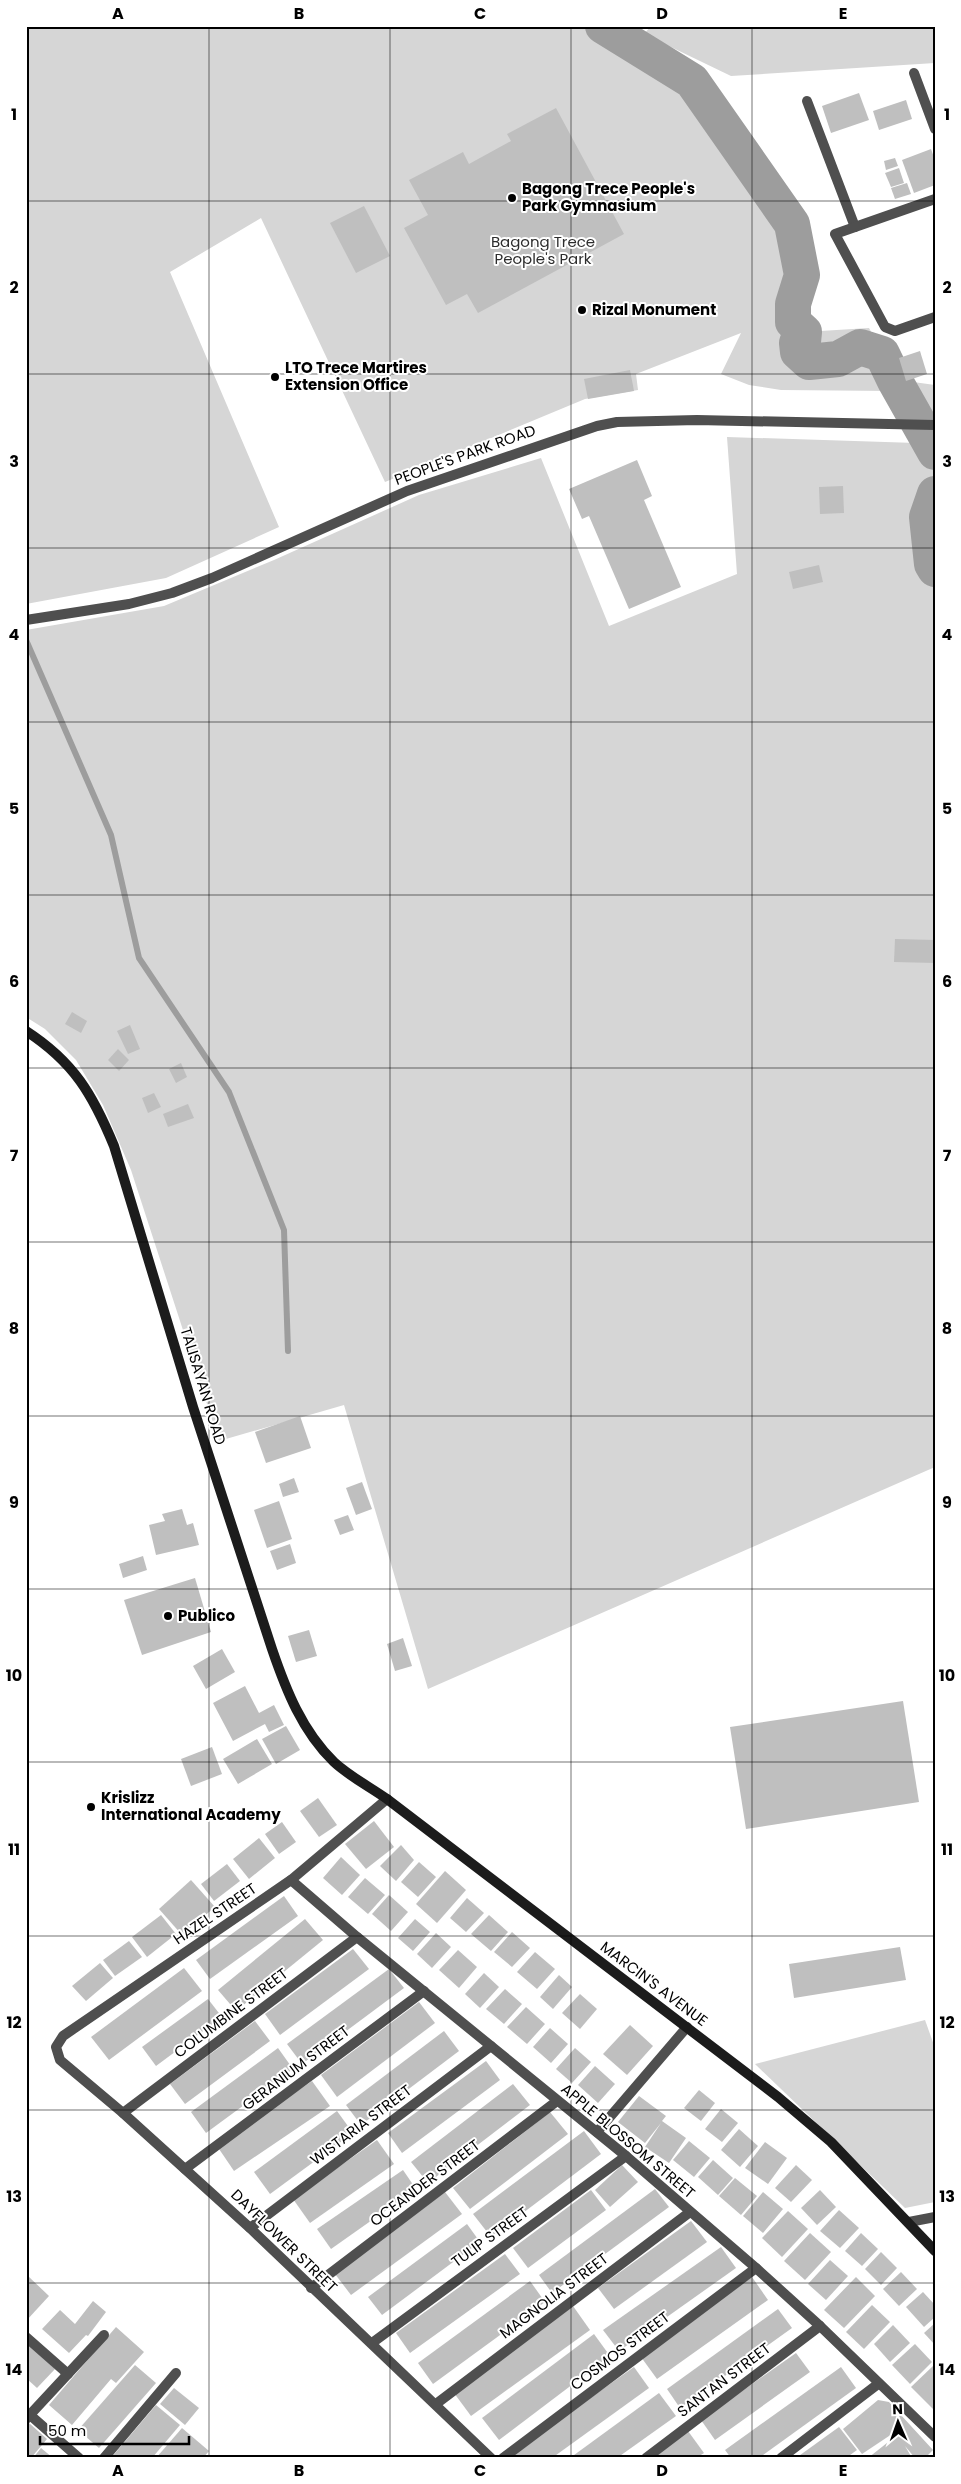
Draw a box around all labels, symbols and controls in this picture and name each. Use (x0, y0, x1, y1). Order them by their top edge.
text: A (112, 2, 124, 25)
text: B (294, 2, 304, 25)
text: C (474, 2, 486, 25)
text: D (656, 2, 668, 25)
text: E (839, 2, 847, 25)
text: 1 (11, 103, 17, 126)
text: 1 (944, 103, 950, 126)
place label: Bagong Trece People's Park Gymnasium (522, 178, 695, 216)
marker: Bagong Trece People's Park Gymnasium (506, 192, 518, 204)
park label: Bagong Trece People's Park (491, 231, 595, 269)
text: 2 (9, 276, 19, 299)
text: 2 (942, 276, 952, 299)
place label: Rizal Monument (592, 299, 716, 320)
marker: Rizal Monument (576, 304, 588, 316)
place label: LTO Trece Martires Extension Office (285, 357, 427, 395)
marker: LTO Trece Martires Extension Office (269, 371, 281, 383)
street label: PEOPLE'S PARK ROAD (391, 419, 538, 490)
text: 3 (9, 450, 19, 473)
text: 3 (942, 450, 952, 473)
text: 4 (9, 623, 20, 646)
text: 4 (942, 623, 953, 646)
text: 5 (9, 797, 19, 820)
text: 5 (942, 797, 952, 820)
text: 6 (9, 970, 19, 993)
text: 6 (942, 970, 952, 993)
text: 7 (10, 1144, 19, 1167)
text: 7 (943, 1144, 952, 1167)
text: 8 (9, 1317, 19, 1340)
text: 8 (942, 1317, 952, 1340)
street label: TALISAYAN ROAD (176, 1324, 231, 1447)
text: 9 (9, 1491, 19, 1514)
text: 9 (942, 1491, 952, 1514)
place label: Publico (178, 1605, 236, 1626)
marker: Publico (162, 1610, 174, 1622)
text: 10 (6, 1664, 22, 1687)
text: 10 (939, 1664, 955, 1687)
place label: Krislizz International Academy (101, 1787, 281, 1825)
marker: Krislizz International Academy (85, 1801, 97, 1813)
text: 11 (8, 1838, 20, 1861)
text: 11 (941, 1838, 953, 1861)
street label: HAZEL STREET (169, 1878, 261, 1949)
street label: MARCIN'S AVENUE (596, 1936, 712, 2031)
street label: COLUMBINE STREET (169, 1963, 292, 2062)
text: 12 (6, 2011, 22, 2034)
text: 12 (939, 2011, 955, 2034)
street label: GERANIUM STREET (238, 2020, 354, 2115)
street label: APPLE BLOSSOM STREET (557, 2078, 700, 2203)
street label: WISTARIA STREET (306, 2080, 416, 2170)
street label: OCEANDER STREET (365, 2134, 484, 2231)
street label: DAYFLOWER STREET (227, 2184, 342, 2297)
text: 13 (6, 2185, 22, 2208)
text: 13 (939, 2185, 955, 2208)
street label: TULIP STREET (447, 2201, 533, 2272)
street label: MAGNOLIA STREET (495, 2248, 612, 2343)
street label: COSMOS STREET (566, 2306, 674, 2395)
street label: SANTAN STREET (673, 2338, 775, 2422)
text: 14 (6, 2358, 23, 2381)
text: 14 (939, 2358, 956, 2381)
north arrow (874, 2396, 924, 2446)
text: N (892, 2399, 903, 2419)
scale bar (40, 2414, 189, 2446)
text: 50 m (48, 2420, 86, 2441)
text: A (112, 2459, 124, 2482)
text: B (294, 2459, 304, 2482)
text: C (474, 2459, 486, 2482)
text: D (656, 2459, 668, 2482)
text: E (839, 2459, 847, 2482)

